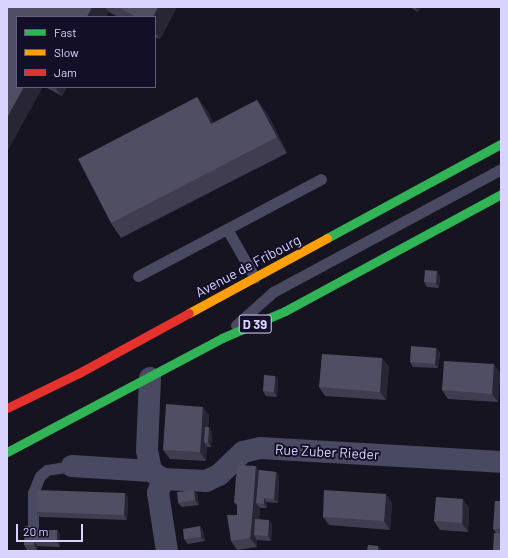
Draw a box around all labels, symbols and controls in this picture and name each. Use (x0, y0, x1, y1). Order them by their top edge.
legend (16, 16, 156, 88)
text: Fast (54, 25, 77, 39)
text: Slow (54, 45, 79, 59)
text: Jam (54, 65, 77, 79)
street label: Avenue de Fribourg (193, 231, 303, 301)
road number: D 39 (238, 313, 272, 335)
street label: Rue Zuber Rieder (275, 441, 379, 463)
scale bar (18, 516, 85, 542)
text: 20 m (23, 524, 49, 538)

